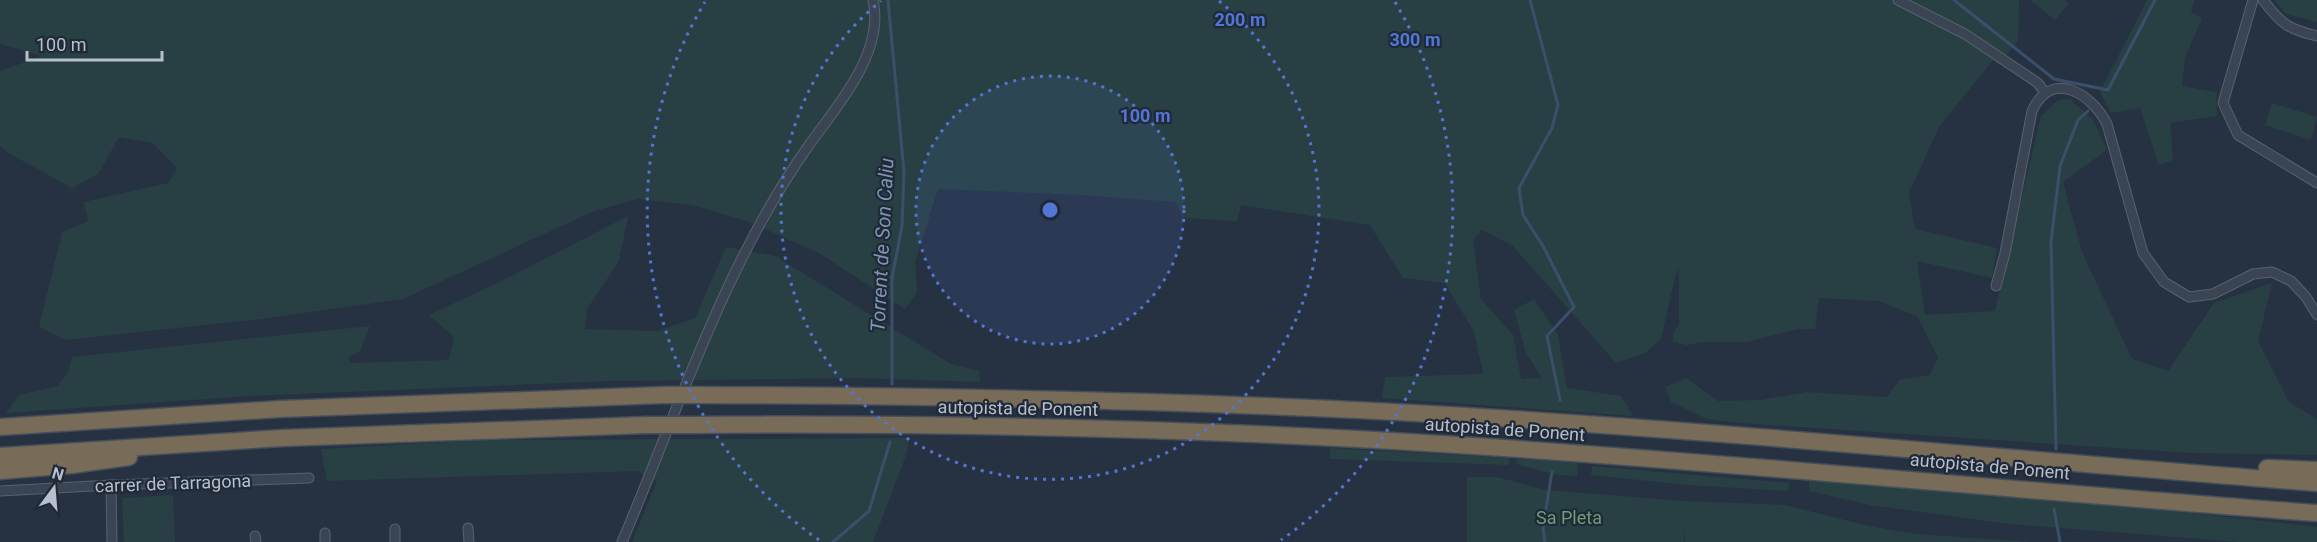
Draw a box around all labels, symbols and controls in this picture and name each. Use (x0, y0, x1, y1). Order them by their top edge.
text: 200 m (1214, 9, 1266, 30)
scale bar (27, 24, 162, 62)
text: 300 m (1389, 29, 1441, 50)
text: 100 m (36, 34, 87, 55)
text: 100 m (1119, 105, 1171, 126)
water label: Torrent de Son Caliu (865, 157, 899, 333)
centre of rings (1040, 200, 1060, 220)
street label: autopista de Ponent (938, 396, 1099, 420)
street label: autopista de Ponent (1424, 413, 1586, 445)
street label: autopista de Ponent (1909, 449, 2071, 483)
north arrow (24, 458, 84, 518)
text: N (50, 463, 66, 485)
street label: carrer de Tarragona (94, 470, 252, 496)
park label: Sa Pleta (1536, 507, 1602, 528)

